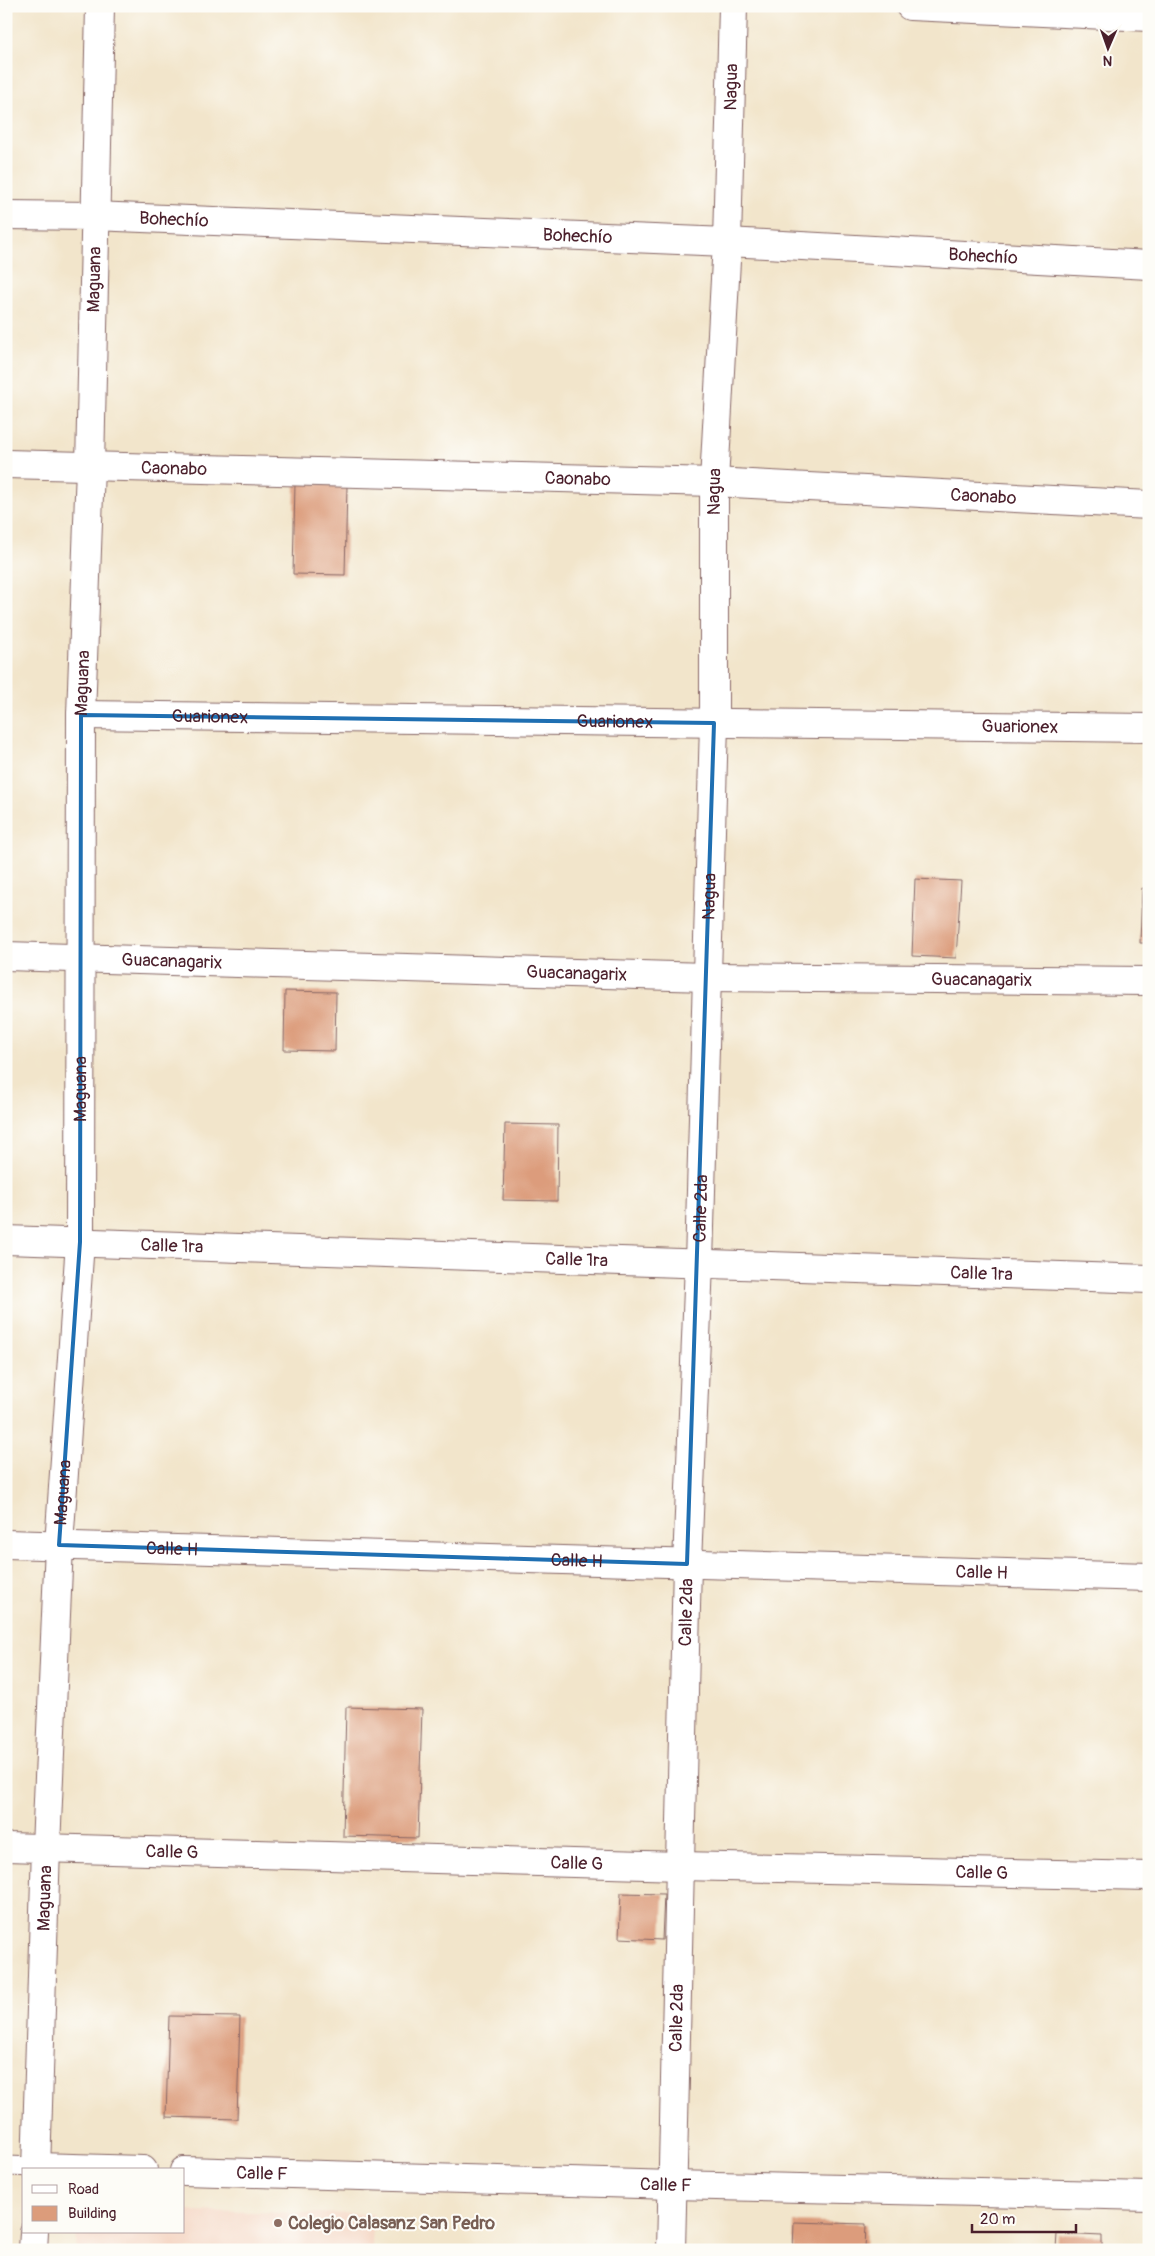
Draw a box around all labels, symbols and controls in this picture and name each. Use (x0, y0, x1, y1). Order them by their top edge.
north arrow (1082, 22, 1132, 72)
text: N (1103, 52, 1113, 69)
street label: Nagua (719, 63, 743, 111)
street label: Bohechío (139, 206, 209, 232)
street label: Bohechío (542, 223, 613, 249)
street label: Bohechío (948, 243, 1019, 269)
street label: Maguana (82, 246, 106, 313)
street label: Caonabo (141, 456, 208, 481)
street label: Caonabo (544, 466, 611, 491)
street label: Nagua (702, 468, 726, 515)
street label: Caonabo (950, 483, 1017, 509)
street label: Maguana (69, 650, 95, 717)
street label: Guarionex (172, 705, 248, 729)
street label: Guarionex (577, 710, 653, 733)
street label: Guarionex (981, 714, 1058, 738)
street label: Nagua (697, 873, 721, 920)
street label: Guacanagarix (121, 948, 223, 974)
street label: Guacanagarix (526, 960, 628, 986)
street label: Guacanagarix (931, 968, 1032, 991)
street label: Maguana (69, 1056, 92, 1122)
street label: Calle 2da (688, 1174, 713, 1243)
street label: Calle 1ra (140, 1233, 204, 1258)
street label: Calle 1ra (545, 1247, 608, 1272)
street label: Calle 1ra (950, 1261, 1013, 1286)
street label: Maguana (49, 1459, 76, 1526)
street label: Calle H (145, 1537, 198, 1561)
street label: Calle H (550, 1548, 603, 1573)
street label: Calle H (955, 1560, 1008, 1584)
street label: Calle 2da (674, 1578, 698, 1646)
street label: Calle G (145, 1839, 199, 1864)
street label: Calle G (550, 1851, 604, 1875)
street label: Calle G (955, 1860, 1008, 1884)
street label: Maguana (32, 1865, 57, 1931)
street label: Calle 2da (664, 1984, 689, 2052)
street label: Calle F (236, 2161, 288, 2185)
legend (22, 2168, 185, 2234)
street label: Calle F (640, 2173, 692, 2197)
text: Road (68, 2180, 99, 2199)
scale bar (972, 2201, 1076, 2233)
text: Building (68, 2204, 116, 2223)
text: 20 m (980, 2210, 1015, 2229)
place label: Colegio Calasanz San Pedro (288, 2212, 495, 2235)
marker: Colegio Calasanz San Pedro (272, 2217, 284, 2229)

